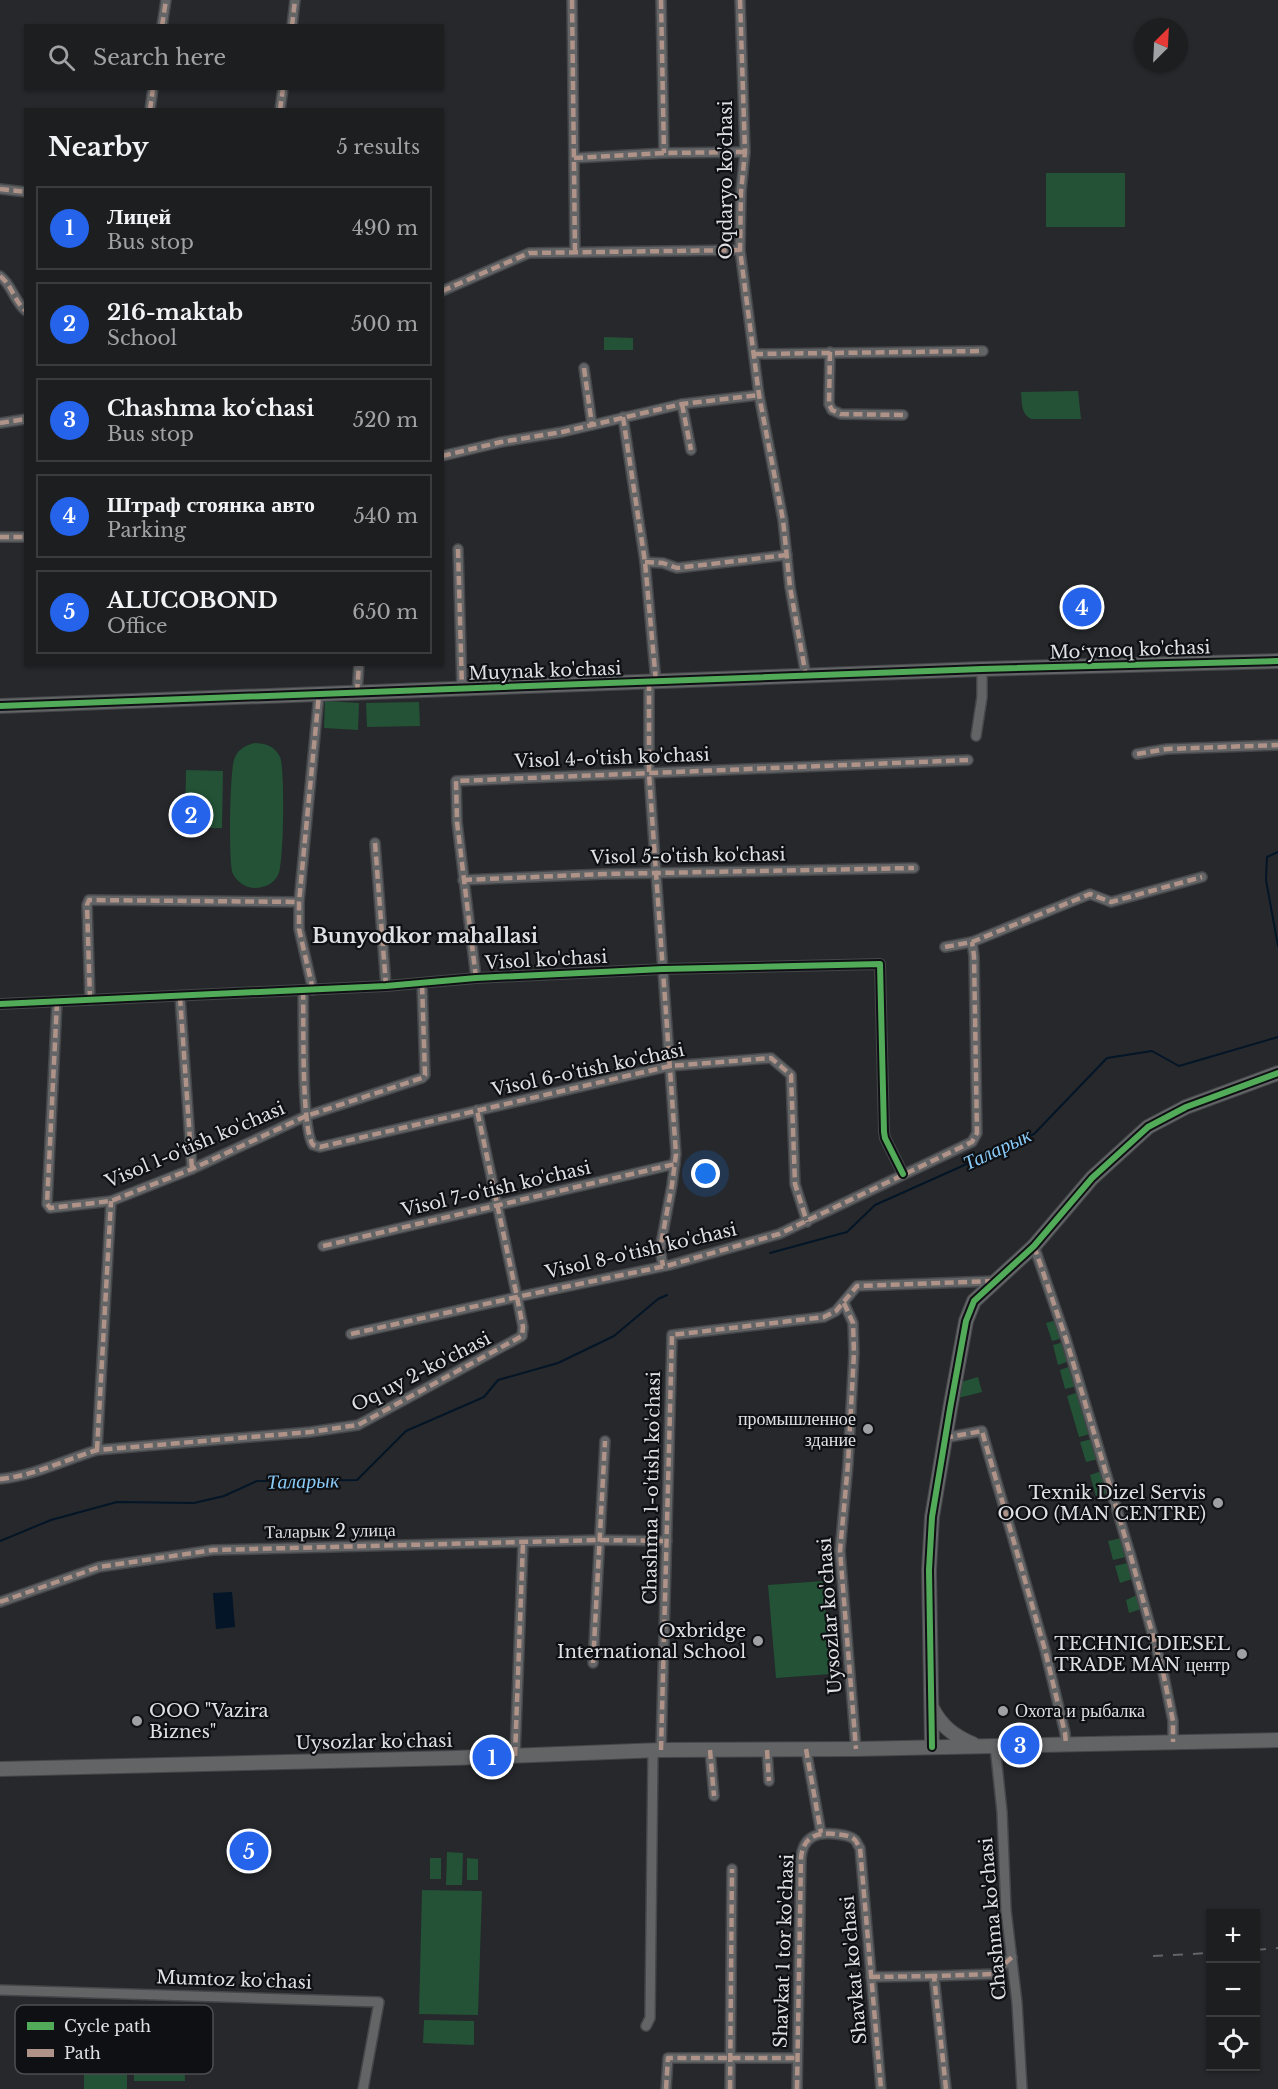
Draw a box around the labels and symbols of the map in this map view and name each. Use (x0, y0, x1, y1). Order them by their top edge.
north arrow (1134, 18, 1188, 72)
street label: Oqdaryo ko'chasi (715, 100, 737, 260)
pin: 4 (1062, 584, 1102, 630)
street label: Moʻynoq ko'chasi (1049, 636, 1211, 664)
street label: Muynak ko'chasi (468, 657, 622, 685)
street label: Visol 4-o'tish ko'chasi (513, 744, 710, 772)
pin: 2 (172, 792, 210, 838)
street label: Visol 5-o'tish ko'chasi (589, 843, 786, 869)
district label: Bunyodkor mahallasi (312, 924, 538, 948)
street label: Visol ko'chasi (483, 946, 608, 974)
street label: Visol 6-o'tish ko'chasi (489, 1039, 686, 1101)
street label: Visol 1-o'tish ko'chasi (101, 1097, 288, 1193)
water label: Таларык (959, 1123, 1035, 1175)
street label: Visol 7-o'tish ko'chasi (398, 1157, 593, 1222)
your location (691, 1159, 720, 1188)
street label: Visol 8-o'tish ko'chasi (542, 1218, 739, 1284)
street label: Oq uy 2-ko'chasi (348, 1327, 494, 1417)
street label: Chashma 1-o'tish ko'chasi (639, 1371, 665, 1605)
place label: промышленное здание (738, 1408, 856, 1451)
marker: промышленное здание (861, 1422, 875, 1436)
water label: Таларык (267, 1468, 340, 1494)
place label: Texnik Dizel Servis OOO (MAN CENTRE) (997, 1482, 1206, 1525)
marker: Texnik Dizel Servis OOO (MAN CENTRE) (1211, 1496, 1225, 1510)
street label: Таларык 2 улица (264, 1519, 396, 1543)
street label: Uysozlar ko'chasi (814, 1537, 846, 1695)
place label: Oxbridge International School (557, 1620, 746, 1663)
place label: TECHNIC DIESEL TRADE MAN центр (1054, 1633, 1230, 1676)
marker: Oxbridge International School (751, 1634, 765, 1648)
marker: TECHNIC DIESEL TRADE MAN центр (1235, 1647, 1249, 1661)
place label: OOO "Vazira Biznes" (149, 1700, 269, 1743)
place label: Охота и рыбалка (1015, 1700, 1145, 1722)
marker: Охота и рыбалка (996, 1704, 1010, 1718)
marker: OOO "Vazira Biznes" (130, 1714, 144, 1728)
pin: 3 (1000, 1722, 1040, 1768)
street label: Uysozlar ko'chasi (295, 1730, 453, 1754)
pin: 1 (472, 1734, 512, 1780)
pin: 5 (230, 1828, 268, 1874)
street label: Chashma ko'chasi (975, 1837, 1011, 2001)
street label: Shavkat 1 tor ko'chasi (770, 1854, 798, 2048)
street label: Shavkat ko'chasi (837, 1895, 871, 2045)
street label: Mumtoz ko'chasi (156, 1966, 312, 1994)
legend (15, 2005, 213, 2074)
text: Cycle path (64, 2016, 151, 2036)
text: Path (64, 2043, 101, 2063)

